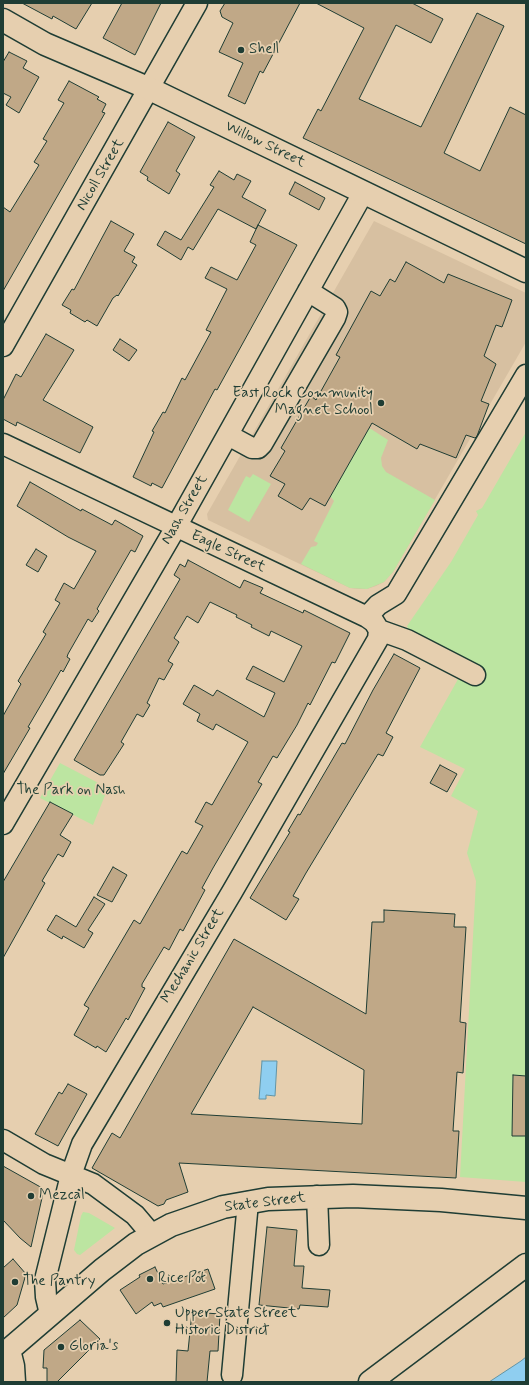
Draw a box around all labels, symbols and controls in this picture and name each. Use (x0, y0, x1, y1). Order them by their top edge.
place label: Shell (249, 41, 279, 59)
marker: Shell (236, 45, 246, 55)
street label: Willow Street (222, 118, 308, 172)
street label: Nicoll Street (73, 136, 129, 214)
place label: East Rock Community Magnet School (233, 385, 373, 420)
marker: East Rock Community Magnet School (376, 398, 386, 408)
street label: Nash Street (158, 472, 212, 548)
street label: Eagle Street (188, 527, 268, 577)
park label: The Park on Nash (17, 782, 125, 800)
street label: Mechanic Street (157, 905, 229, 1007)
place label: Mezcal (39, 1187, 85, 1205)
street label: State Street (223, 1189, 307, 1217)
marker: Mezcal (26, 1191, 36, 1201)
place label: Rice Pot (158, 1270, 206, 1288)
place label: The Pantry (23, 1273, 95, 1291)
marker: Rice Pot (145, 1274, 155, 1284)
marker: The Pantry (10, 1277, 20, 1287)
place label: Upper State Street Historic District (175, 1305, 297, 1340)
marker: Upper State Street Historic District (162, 1318, 172, 1328)
place label: Gloria's (69, 1338, 118, 1356)
marker: Gloria's (56, 1342, 66, 1352)

